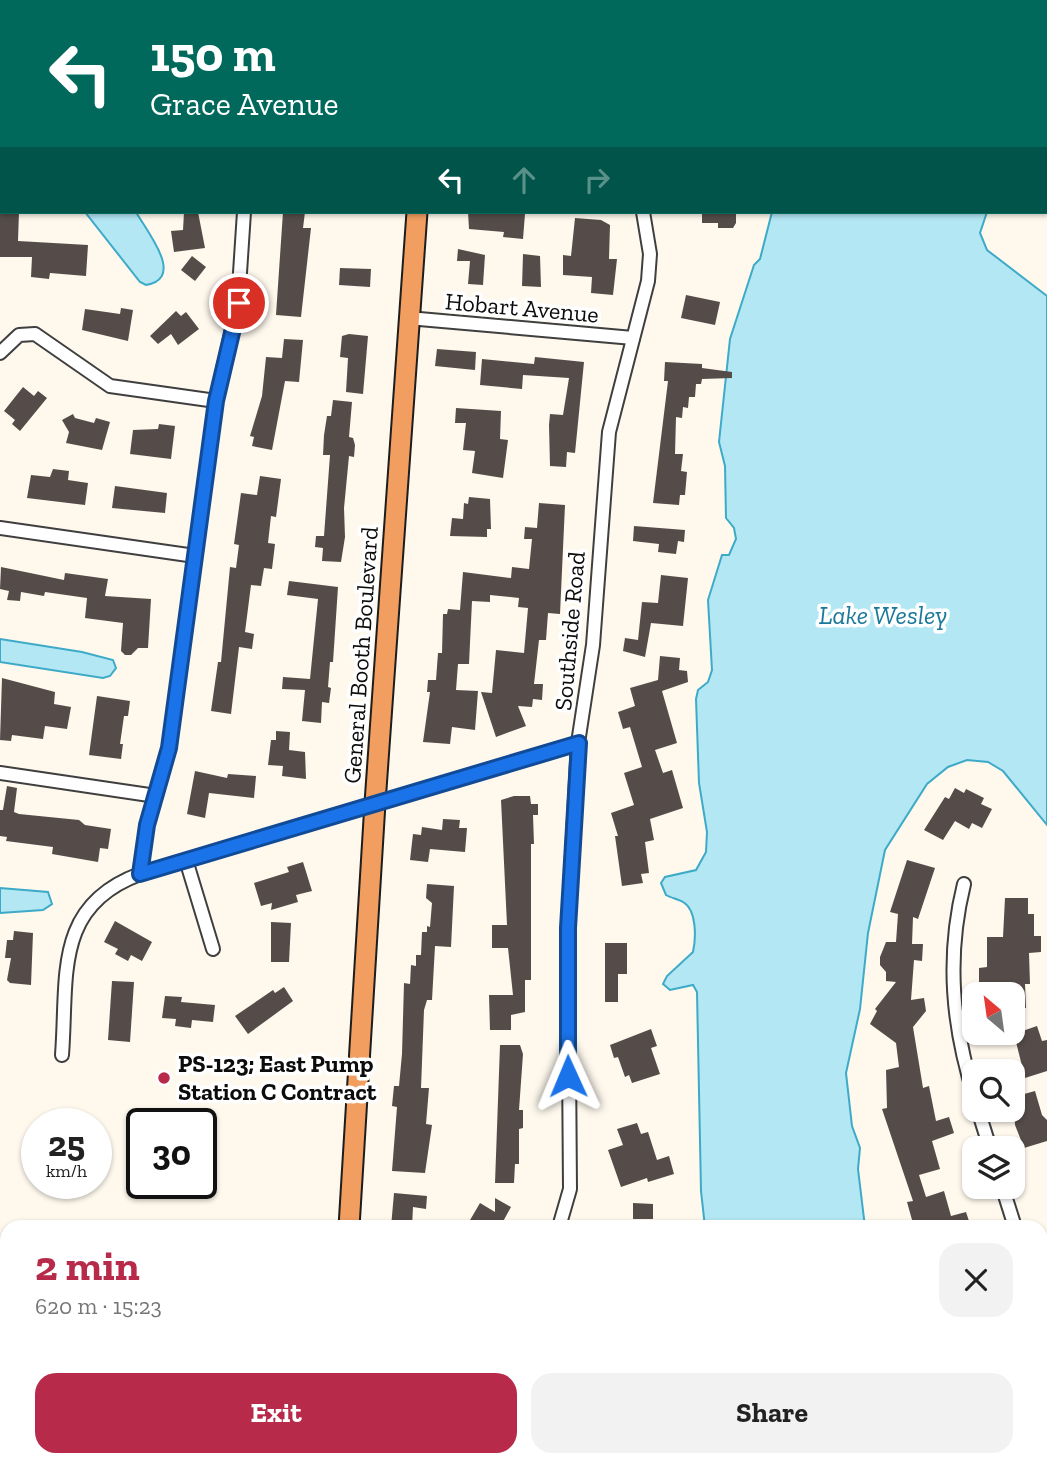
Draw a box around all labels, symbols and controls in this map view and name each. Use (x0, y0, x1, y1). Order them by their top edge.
text: 150 m (150, 25, 276, 84)
icon: left (35, 28, 126, 119)
text: Grace Avenue (150, 85, 339, 123)
icon: left (432, 161, 470, 199)
icon: ahead (505, 161, 543, 199)
icon: right (578, 161, 616, 199)
pin (209, 273, 269, 333)
icon: arrive (220, 284, 258, 322)
street label: Hobart Avenue (444, 286, 600, 329)
street label: General Booth Boulevard (337, 525, 384, 784)
street label: Southside Road (548, 550, 591, 712)
water label: Lake Wesley (819, 599, 947, 631)
north arrow (962, 982, 1026, 1045)
map controls (962, 982, 1025, 1199)
position arrow (531, 1039, 605, 1113)
place label: PS-123; East Pump Station C Contract (178, 1049, 377, 1106)
button: search (962, 1059, 1025, 1122)
marker: PS-123; East Pump Station C Contract (156, 1070, 172, 1086)
speed limit sign: 30 (126, 1108, 217, 1199)
text: 25 (48, 1123, 85, 1165)
button: layers (962, 1136, 1025, 1199)
text: km/h (46, 1160, 87, 1182)
text: 2 min (35, 1240, 140, 1291)
button: close (939, 1243, 1013, 1317)
text: 620 m · 15:23 (35, 1292, 162, 1320)
button: Exit (35, 1373, 517, 1453)
button: Share (531, 1373, 1013, 1453)

